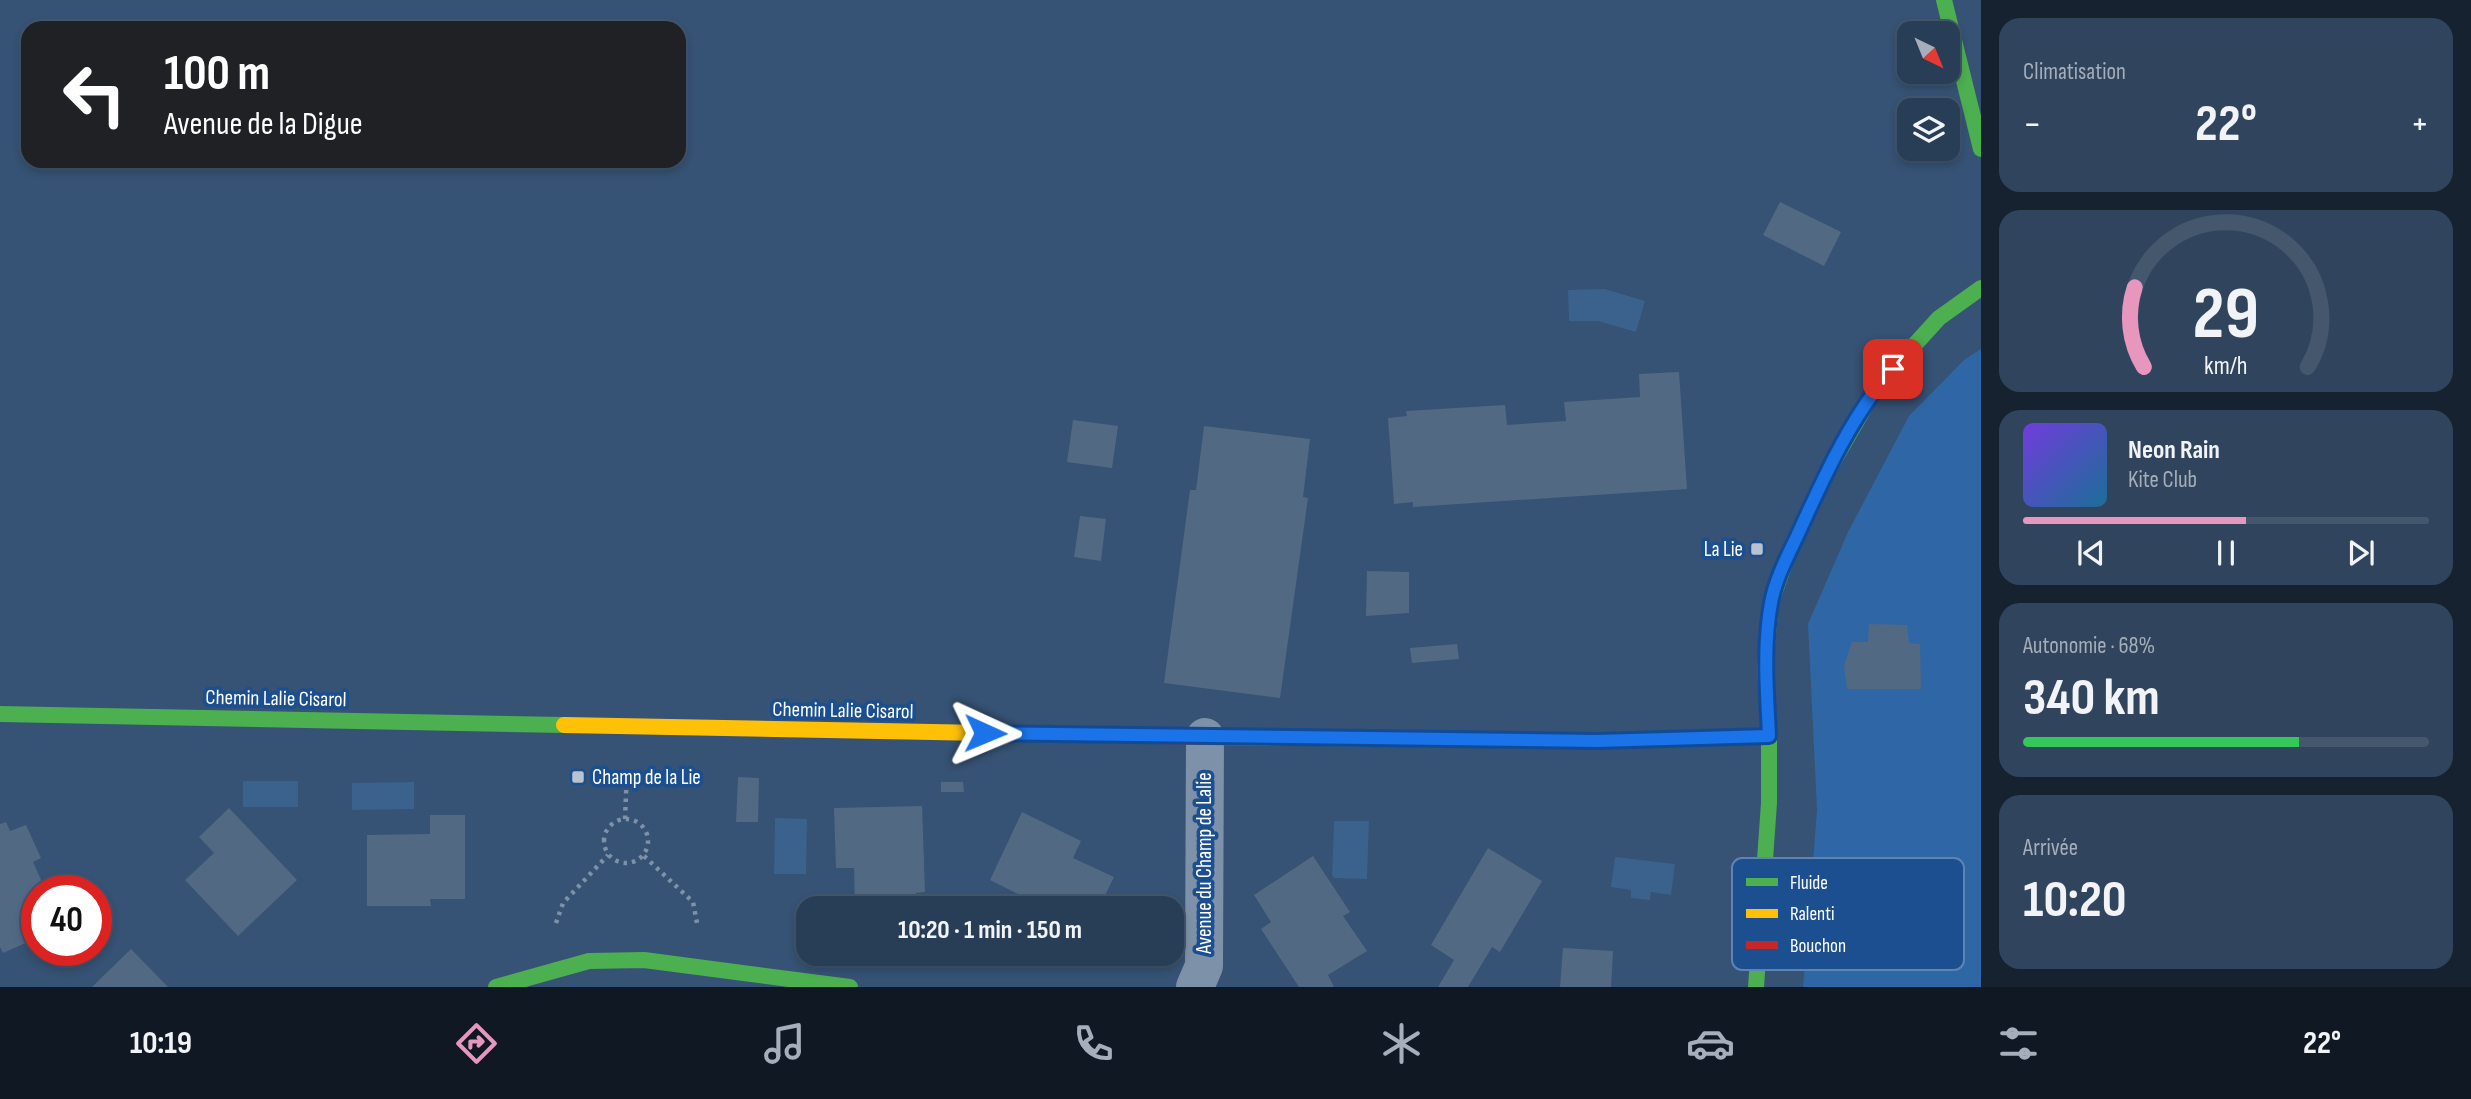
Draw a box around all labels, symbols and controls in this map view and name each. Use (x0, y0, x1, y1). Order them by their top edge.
north arrow (1897, 21, 1960, 84)
map controls (1897, 21, 1960, 161)
text: 100 m (164, 45, 270, 104)
icon: left (49, 49, 140, 140)
text: Climatisation (2023, 58, 2126, 86)
text: 22° (2195, 93, 2257, 156)
button: layers (1897, 98, 1960, 161)
text: − (2023, 102, 2042, 147)
text: + (2410, 102, 2429, 147)
text: Avenue de la Digue (164, 105, 363, 144)
text: 29 (2193, 272, 2259, 360)
pin (1863, 339, 1923, 399)
icon: arrive (1874, 350, 1912, 388)
text: km/h (2204, 351, 2248, 382)
text: Neon Rain (2128, 435, 2220, 466)
text: Kite Club (2128, 466, 2197, 494)
icon: previous (2072, 534, 2110, 572)
icon: pause (2207, 534, 2245, 572)
icon: next (2342, 534, 2380, 572)
place label: La Lie (1704, 537, 1743, 562)
marker: La Lie (1749, 541, 1765, 557)
text: Autonomie · 68% (2023, 632, 2155, 660)
text: 340 km (2023, 667, 2160, 730)
street label: Chemin Lalie Cisarol (205, 685, 347, 712)
position arrow (948, 696, 1022, 770)
street label: Chemin Lalie Cisarol (772, 697, 914, 724)
place label: Champ de la Lie (592, 765, 701, 790)
marker: Champ de la Lie (570, 769, 586, 785)
street label: Avenue du Champ de Lalie (1192, 772, 1217, 955)
text: Arrivée (2023, 834, 2078, 862)
legend (1732, 858, 1964, 970)
text: 10:20 (2023, 869, 2127, 932)
text: Fluide (1790, 872, 1828, 895)
speed limit sign: 40 (21, 875, 112, 966)
text: Ralenti (1790, 903, 1835, 926)
text: 10:20 · 1 min · 150 m (898, 915, 1082, 946)
text: Bouchon (1790, 935, 1846, 958)
icon: directions (452, 1019, 501, 1068)
icon: music (760, 1019, 809, 1068)
icon: phone (1069, 1019, 1118, 1068)
icon: climate (1377, 1019, 1426, 1068)
icon: car (1686, 1019, 1735, 1068)
icon: filters (1994, 1019, 2043, 1068)
text: 10:19 (130, 1024, 192, 1063)
text: 22° (2303, 1024, 2341, 1063)

